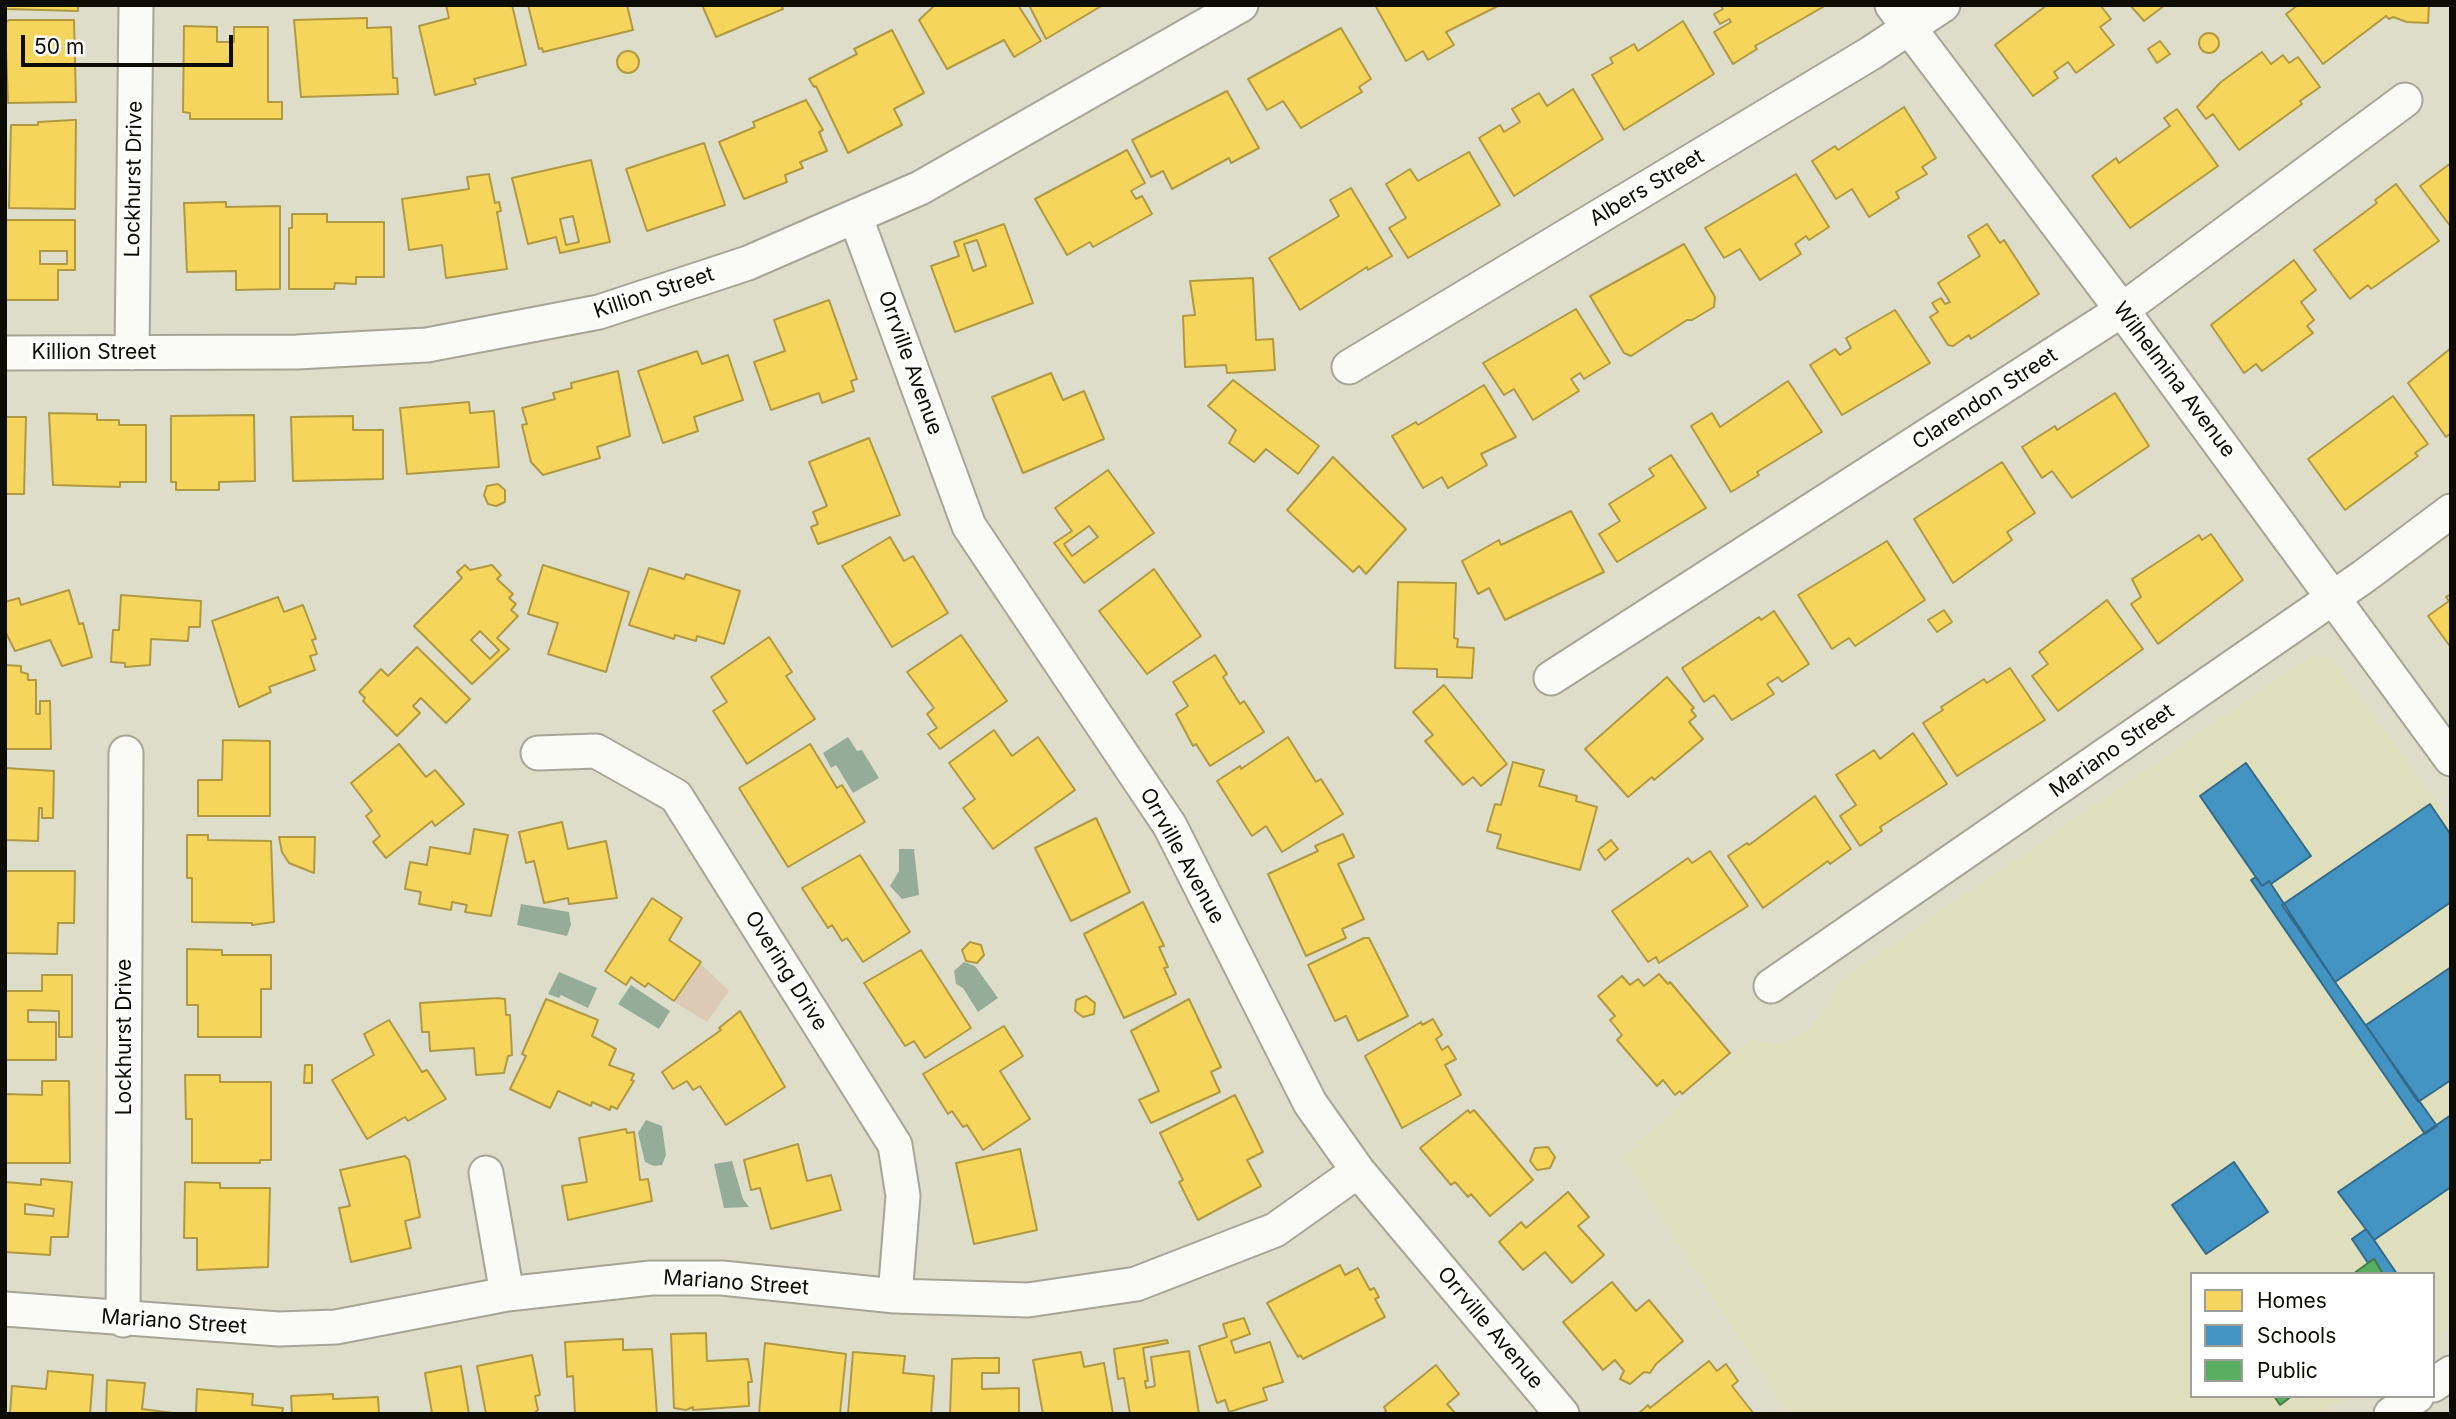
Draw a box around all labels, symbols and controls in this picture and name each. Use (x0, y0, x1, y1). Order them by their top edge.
scale bar (24, 21, 236, 65)
text: 50 m (34, 34, 84, 59)
street label: Lockhurst Drive (120, 100, 148, 258)
street label: Albers Street (1585, 144, 1709, 232)
street label: Killion Street (591, 262, 717, 324)
street label: Orrville Avenue (872, 288, 948, 438)
street label: Wilhelmina Avenue (2107, 297, 2241, 463)
street label: Killion Street (32, 340, 156, 366)
street label: Clarendon Street (1908, 343, 2062, 455)
street label: Mariano Street (2045, 699, 2179, 803)
street label: Orrville Avenue (1134, 784, 1230, 928)
street label: Overing Drive (739, 907, 833, 1035)
street label: Lockhurst Drive (112, 959, 138, 1115)
street label: Orrville Avenue (1432, 1262, 1548, 1394)
street label: Mariano Street (662, 1265, 810, 1301)
legend (2190, 1272, 2435, 1398)
text: Homes (2257, 1288, 2327, 1313)
street label: Mariano Street (100, 1304, 248, 1340)
text: Schools (2257, 1323, 2336, 1348)
text: Public (2257, 1358, 2318, 1383)

